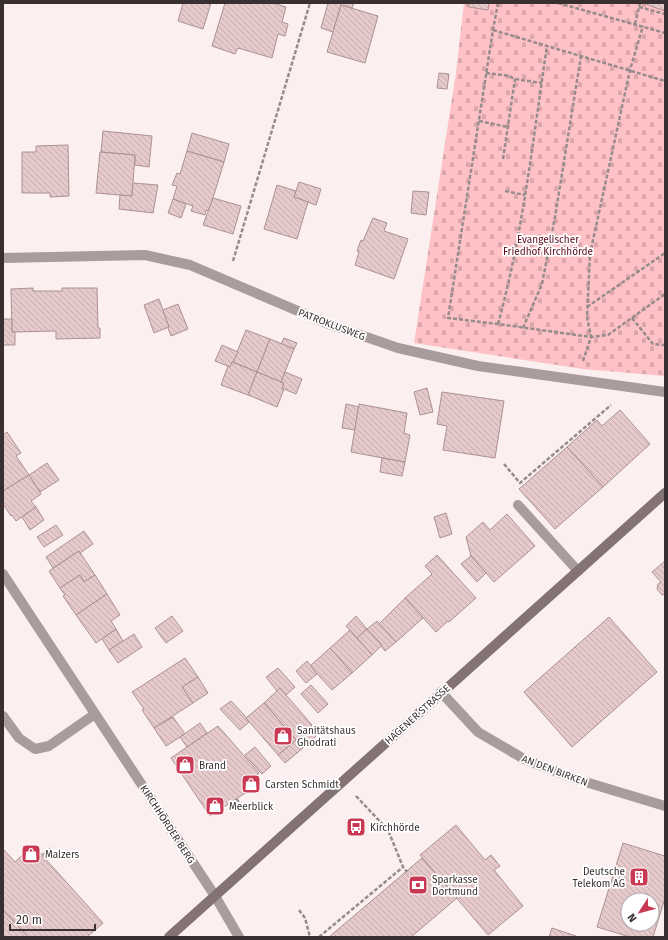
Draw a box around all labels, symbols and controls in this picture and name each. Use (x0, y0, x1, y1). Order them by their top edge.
park label: Evangelischer Friedhof Kirchhörde (503, 234, 593, 258)
street label: PATROKLUSWEG (296, 307, 367, 343)
street label: HAGENER STRASSE (383, 682, 453, 747)
shop icon: Sanitätshaus Ghodrati (272, 725, 294, 747)
place label: Sanitätshaus Ghodrati (297, 725, 356, 749)
street label: AN DEN BIRKEN (520, 753, 589, 789)
shop icon: Brand (174, 754, 196, 776)
place label: Brand (199, 760, 226, 772)
shop icon: Carsten Schmidt (240, 773, 262, 795)
place label: Carsten Schmidt (265, 779, 339, 791)
street label: KIRCHHÖRDER BERG (137, 782, 199, 866)
shop icon: Meerblick (204, 795, 226, 817)
place label: Meerblick (229, 801, 274, 813)
bus stop icon: Kirchhörde (345, 816, 367, 838)
place label: Kirchhörde (370, 822, 420, 834)
shop icon: Malzers (20, 843, 42, 865)
place label: Malzers (45, 849, 80, 861)
place label: Deutsche Telekom AG (573, 866, 625, 890)
building icon: Deutsche Telekom AG (628, 866, 650, 888)
bank icon: Sparkasse Dortmund (407, 874, 429, 896)
place label: Sparkasse Dortmund (432, 874, 478, 898)
north arrow (620, 892, 660, 932)
scale bar (10, 906, 95, 932)
text: N (625, 911, 640, 924)
text: 20 m (16, 913, 42, 927)

